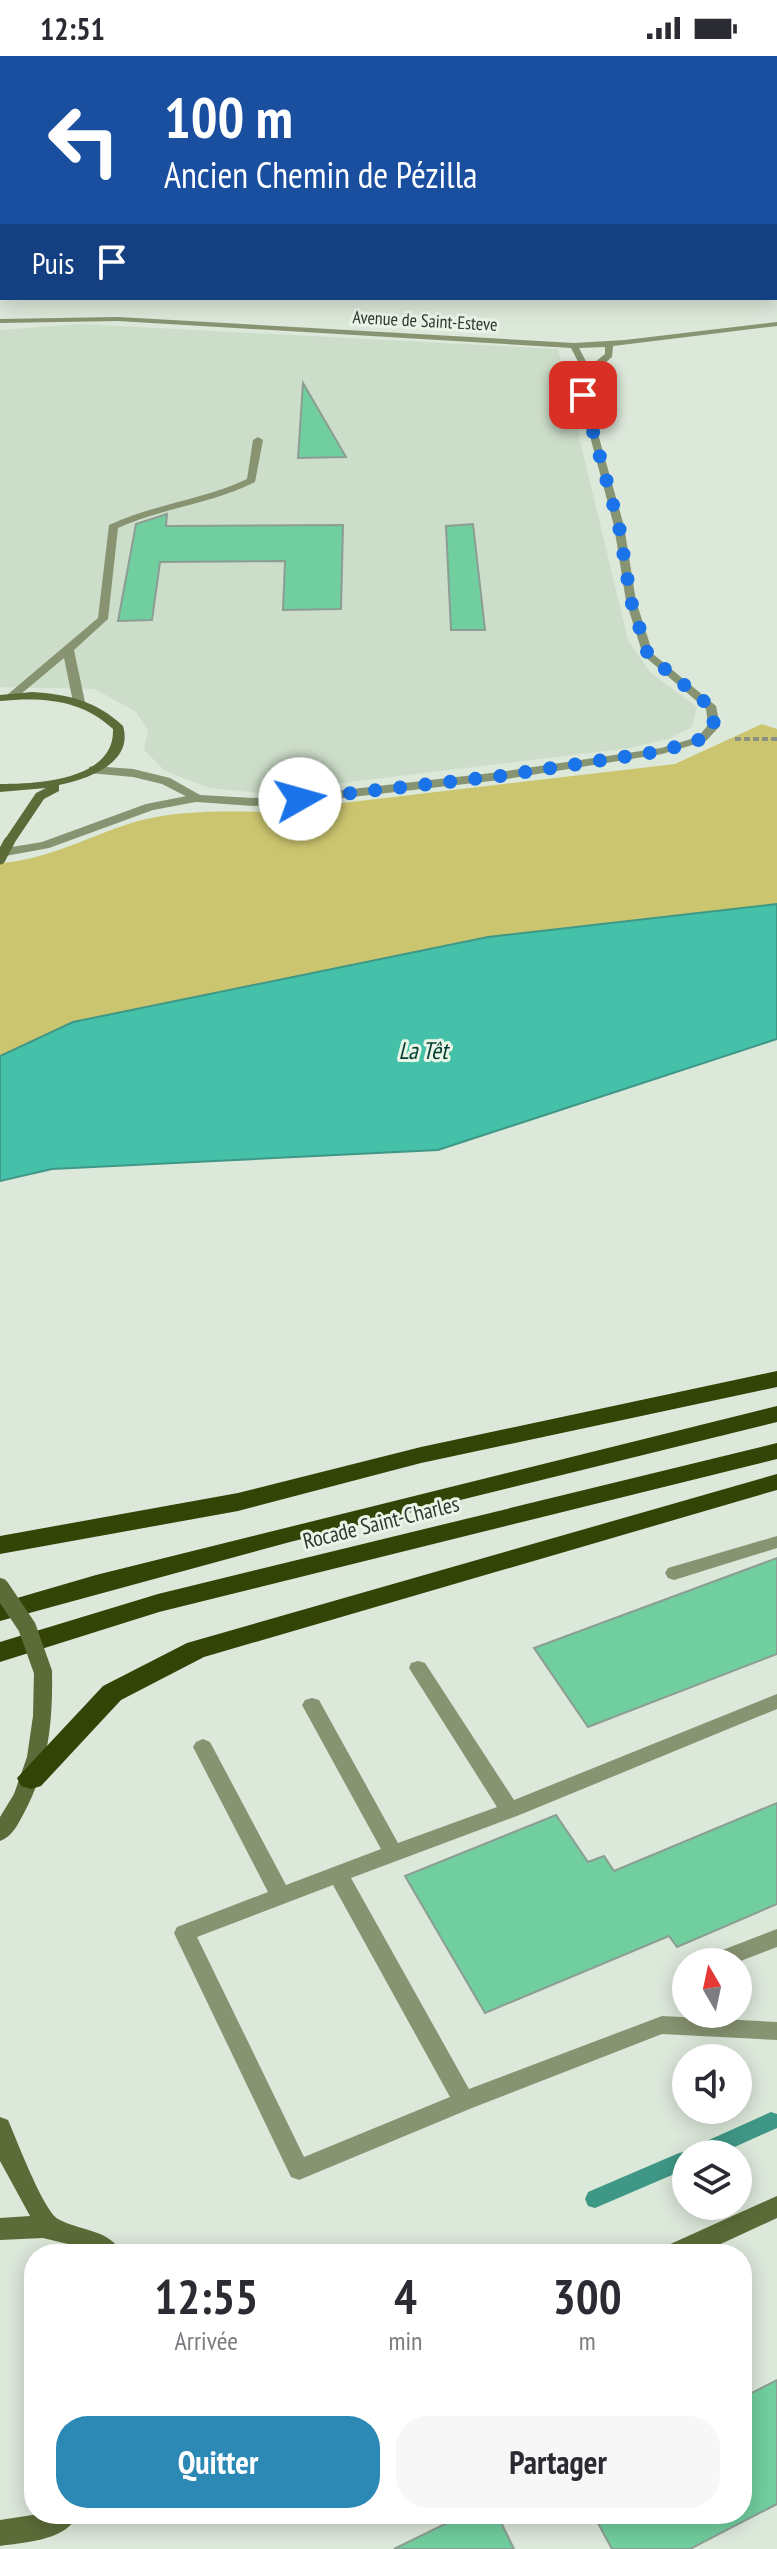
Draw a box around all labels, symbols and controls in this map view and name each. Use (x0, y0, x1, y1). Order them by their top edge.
text: 12:51 (40, 9, 105, 48)
text: 100 m (164, 81, 293, 153)
icon: left (32, 88, 136, 192)
text: Ancien Chemin de Pézilla (164, 151, 477, 198)
icon: arrive (90, 240, 134, 284)
text: Puis (32, 243, 74, 282)
street label: Avenue de Saint-Esteve (352, 305, 498, 336)
pin (549, 361, 617, 429)
icon: arrive (561, 373, 605, 417)
position arrow (258, 757, 342, 841)
water label: La Têt (398, 1035, 450, 1066)
street label: Rocade Saint-Charles (300, 1489, 462, 1555)
north arrow (672, 1948, 752, 2028)
map controls (672, 1948, 752, 2220)
button: sound (672, 2044, 752, 2124)
button: layers (672, 2140, 752, 2220)
text: 12:55 (154, 2265, 258, 2327)
text: 4 (394, 2265, 417, 2327)
text: 300 (553, 2265, 622, 2327)
text: Arrivée (174, 2324, 238, 2357)
text: min (388, 2324, 422, 2357)
text: m (579, 2324, 596, 2357)
button: Quitter (56, 2416, 380, 2508)
button: Partager (396, 2416, 720, 2508)

